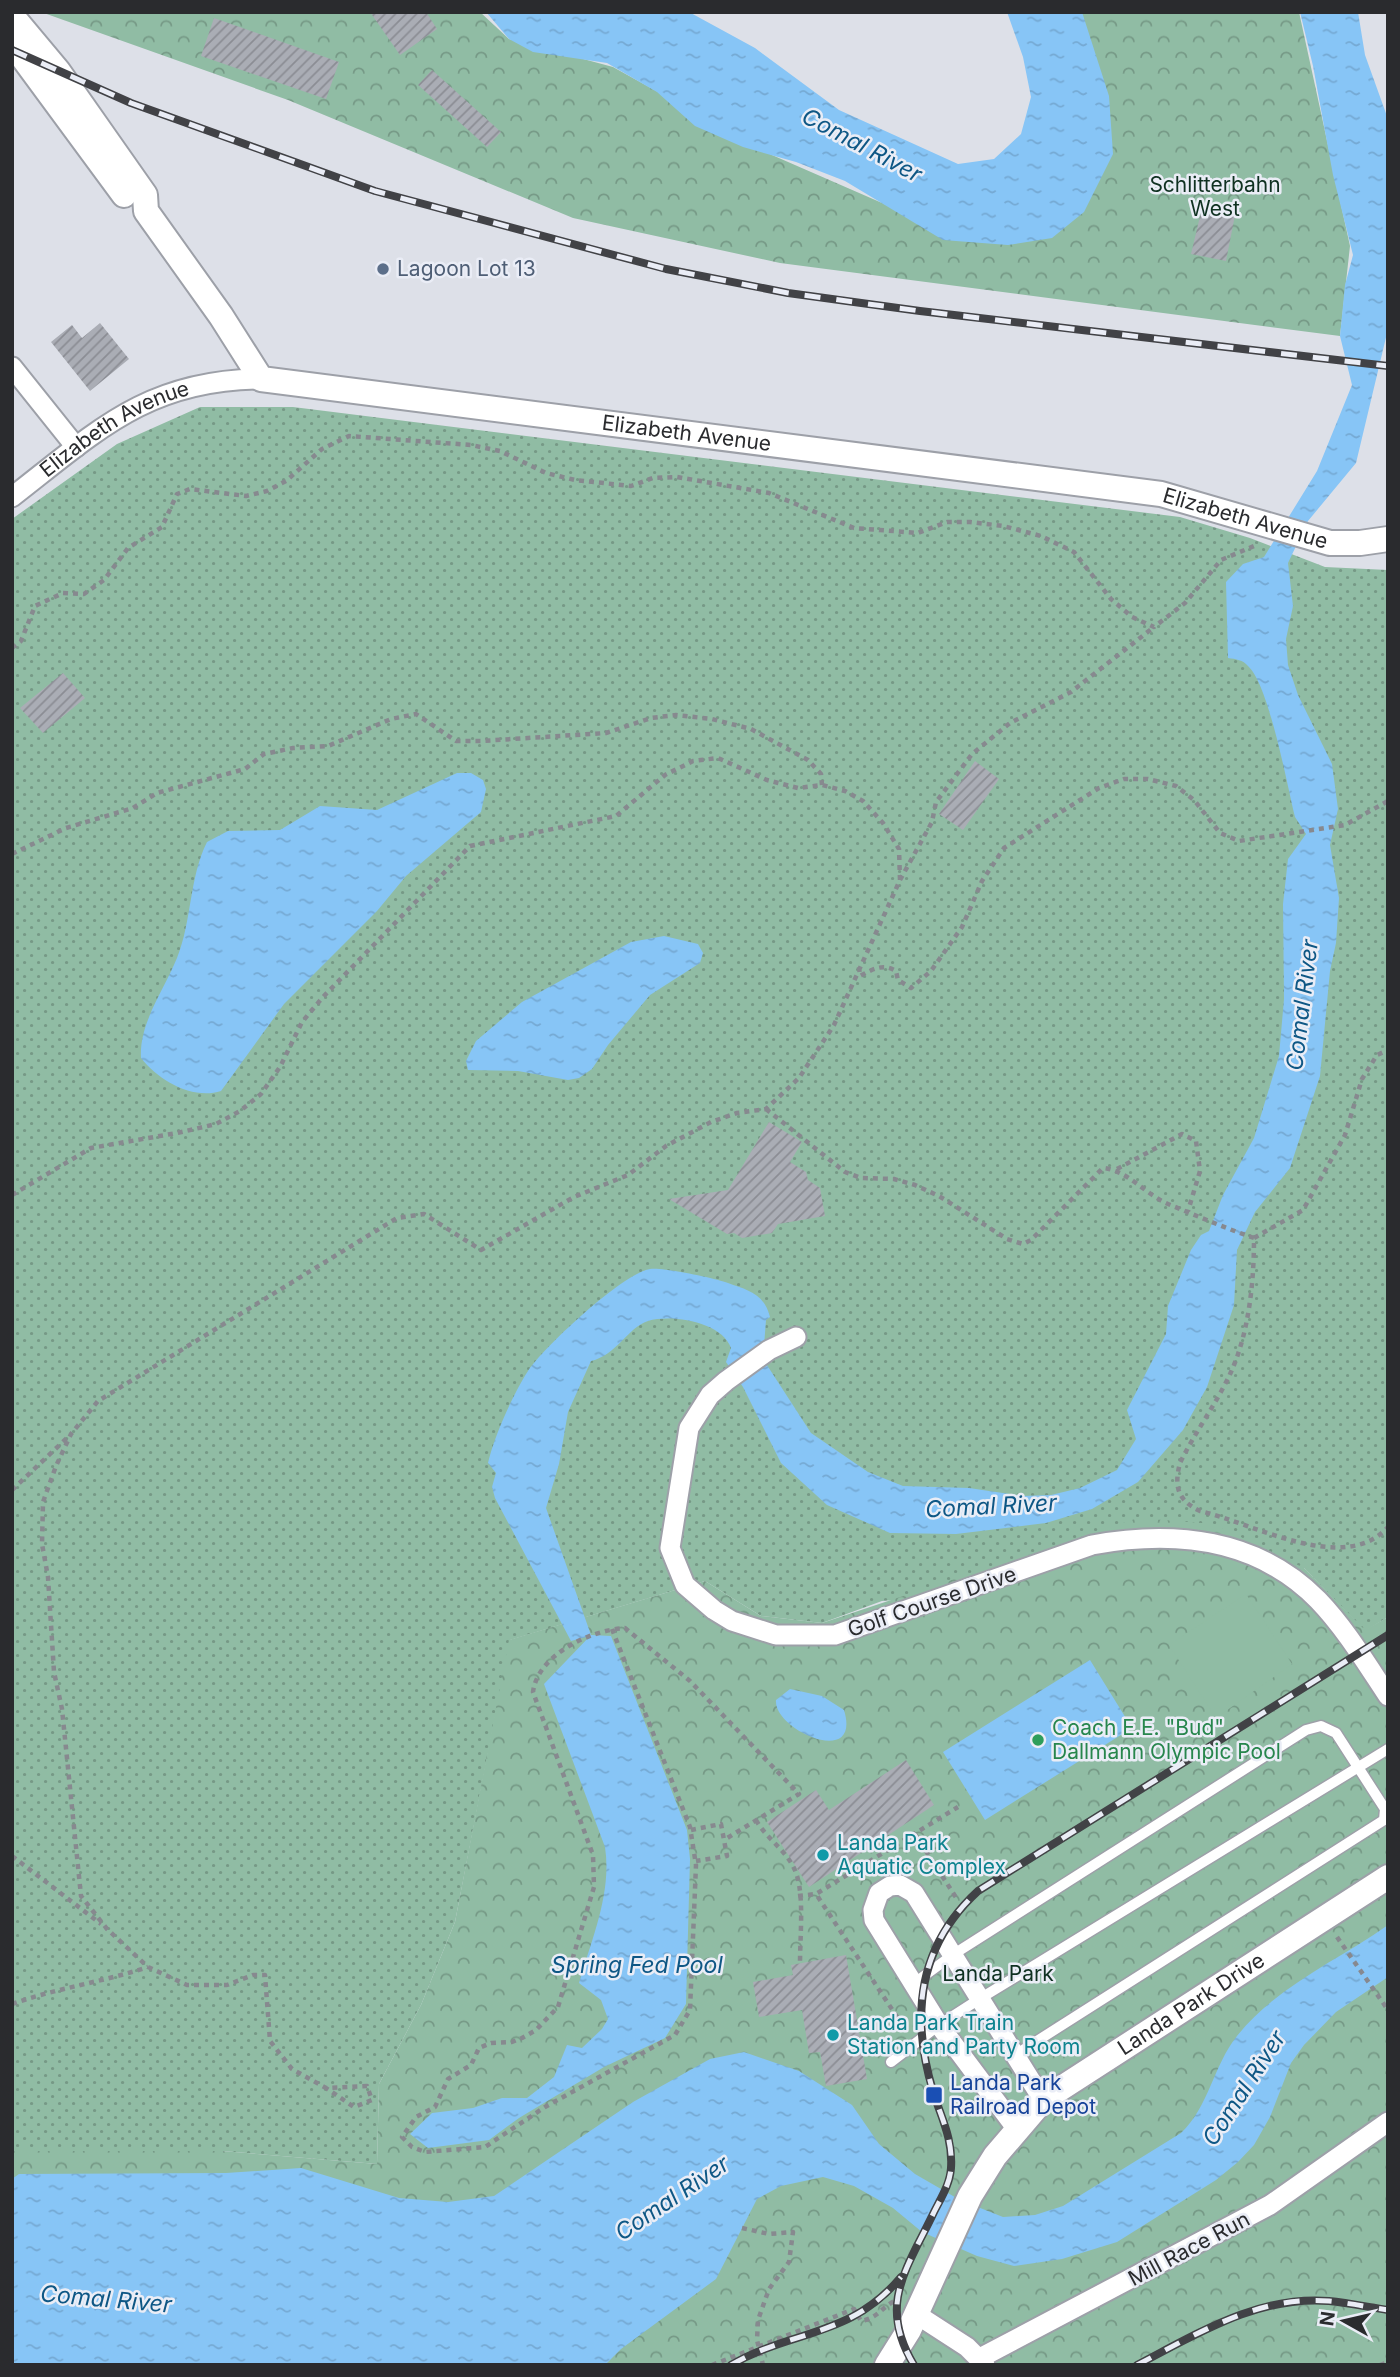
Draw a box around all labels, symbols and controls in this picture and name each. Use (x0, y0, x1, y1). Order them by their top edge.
water label: Comal River (797, 102, 928, 189)
park label: Schlitterbahn West (1149, 172, 1281, 221)
place label: Lagoon Lot 13 (397, 256, 536, 281)
marker: Lagoon Lot 13 (375, 261, 391, 277)
street label: Elizabeth Avenue (35, 375, 192, 482)
street label: Elizabeth Avenue (601, 410, 773, 456)
street label: Elizabeth Avenue (1160, 482, 1331, 554)
water label: Comal River (1280, 937, 1324, 1072)
water label: Comal River (925, 1489, 1059, 1523)
street label: Golf Course Drive (844, 1561, 1019, 1642)
place label: Coach E.E. "Bud" Dallmann Olympic Pool (1052, 1715, 1281, 1764)
marker: Coach E.E. "Bud" Dallmann Olympic Pool (1030, 1732, 1046, 1748)
place label: Landa Park Aquatic Complex (837, 1830, 1006, 1879)
marker: Landa Park Aquatic Complex (815, 1847, 831, 1863)
street label: Landa Park Drive (1113, 1947, 1269, 2060)
water label: Spring Fed Pool (551, 1951, 723, 1979)
park label: Landa Park (942, 1961, 1054, 1986)
place label: Landa Park Train Station and Party Room (847, 2010, 1080, 2059)
water label: Comal River (1196, 2024, 1292, 2151)
marker: Landa Park Train Station and Party Room (825, 2027, 841, 2043)
place label: Landa Park Railroad Depot (950, 2070, 1096, 2119)
marker: Landa Park Railroad Depot (924, 2085, 944, 2105)
water label: Comal River (610, 2149, 736, 2246)
street label: Mill Race Run (1124, 2206, 1254, 2291)
water label: Comal River (39, 2279, 174, 2319)
north arrow (1309, 2286, 1379, 2356)
text: N (1315, 2310, 1340, 2327)

